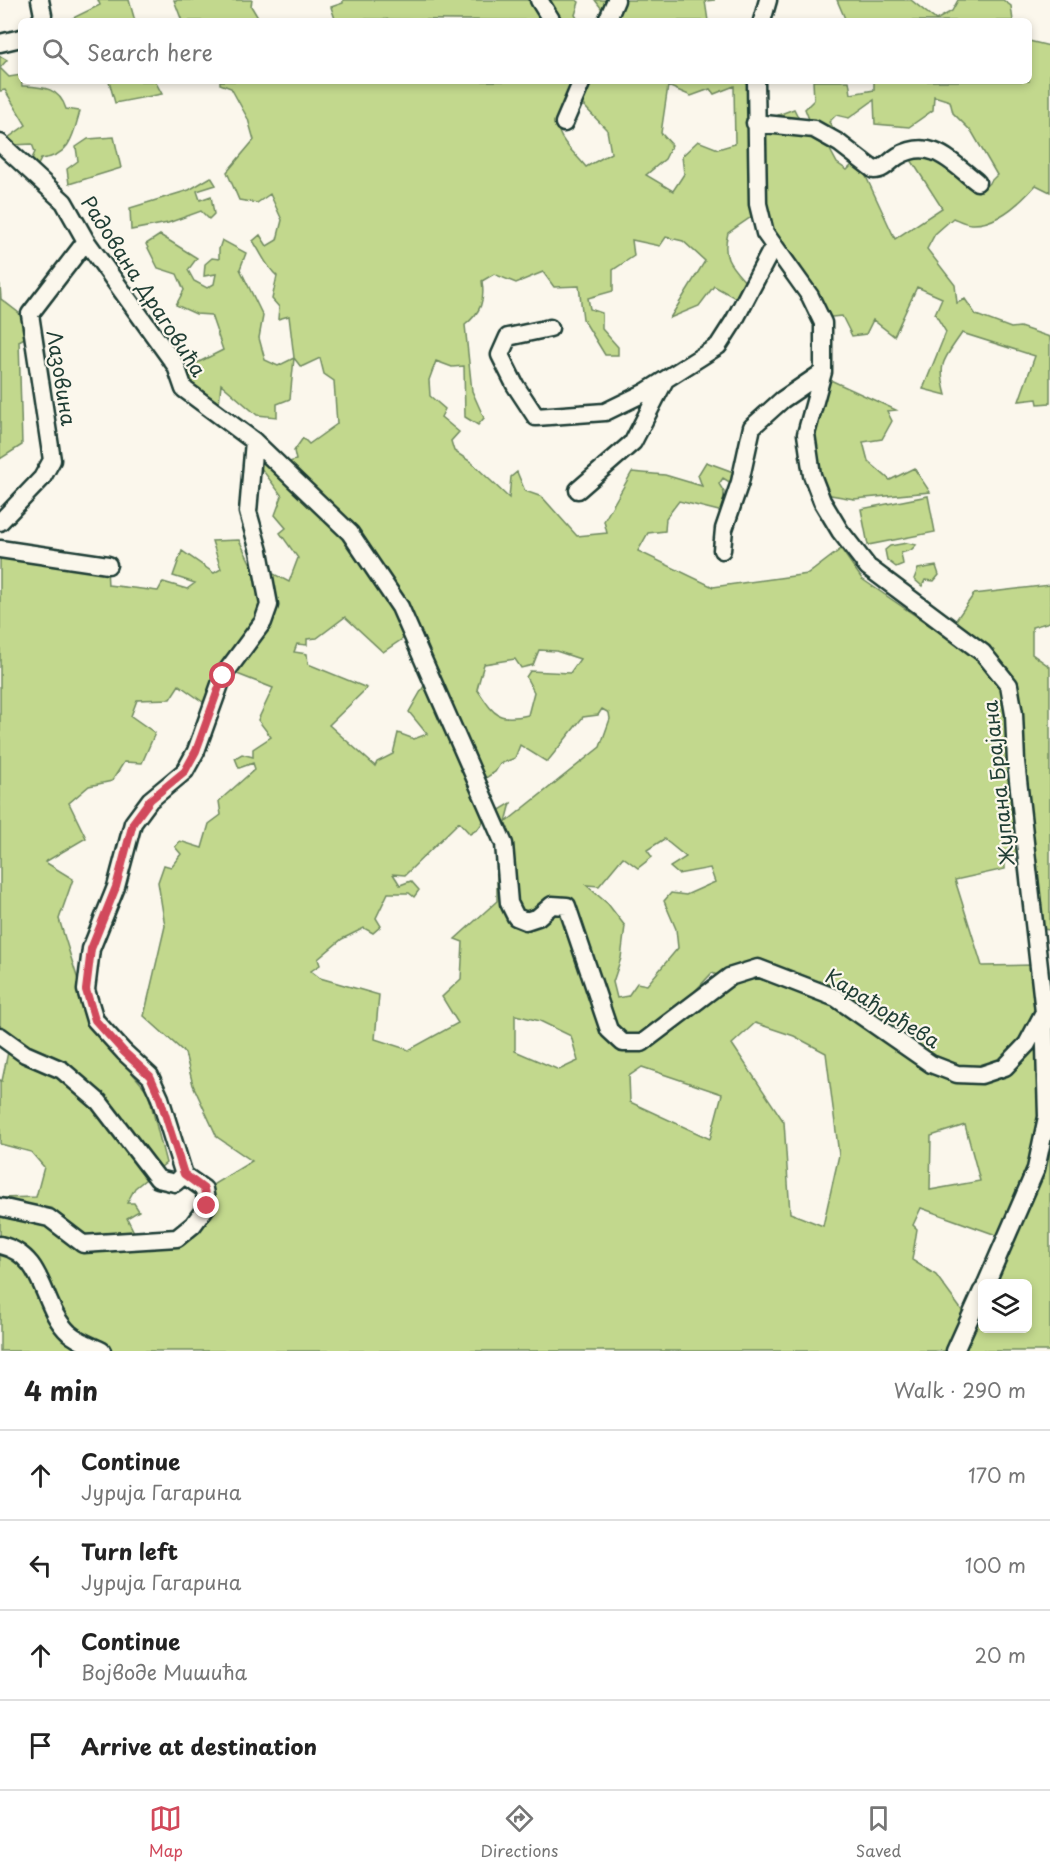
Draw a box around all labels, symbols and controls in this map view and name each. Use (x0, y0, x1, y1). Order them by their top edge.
search box (18, 18, 1032, 84)
icon: search (39, 35, 72, 68)
text: Search here (87, 35, 213, 68)
street label: Радована Драговића (74, 190, 214, 383)
street label: Лазовина (40, 328, 84, 428)
route start (209, 662, 235, 688)
street label: Жупана Брајана (974, 699, 1022, 867)
street label: Карађорђева (820, 961, 947, 1056)
route end (193, 1192, 219, 1218)
map controls (978, 1279, 1032, 1333)
button: layers (978, 1279, 1032, 1333)
text: 4 min (24, 1371, 98, 1410)
text: Walk · 290 m (894, 1375, 1026, 1405)
text: Continue (81, 1444, 180, 1477)
icon: ahead (24, 1459, 57, 1492)
text: 170 m (968, 1460, 1026, 1490)
text: Јурија Гагарина (81, 1477, 241, 1507)
text: Turn left (81, 1534, 178, 1567)
icon: left (24, 1549, 57, 1582)
text: 100 m (965, 1550, 1026, 1580)
text: Јурија Гагарина (81, 1567, 241, 1597)
text: Continue (81, 1624, 180, 1657)
icon: ahead (24, 1639, 57, 1672)
text: 20 m (974, 1640, 1026, 1670)
text: Војводе Мишића (81, 1657, 247, 1687)
icon: arrive (24, 1729, 57, 1762)
text: Arrive at destination (81, 1729, 317, 1762)
tab: Map (149, 1802, 183, 1862)
tab: Directions (480, 1802, 558, 1862)
tab: Saved (856, 1802, 901, 1862)

